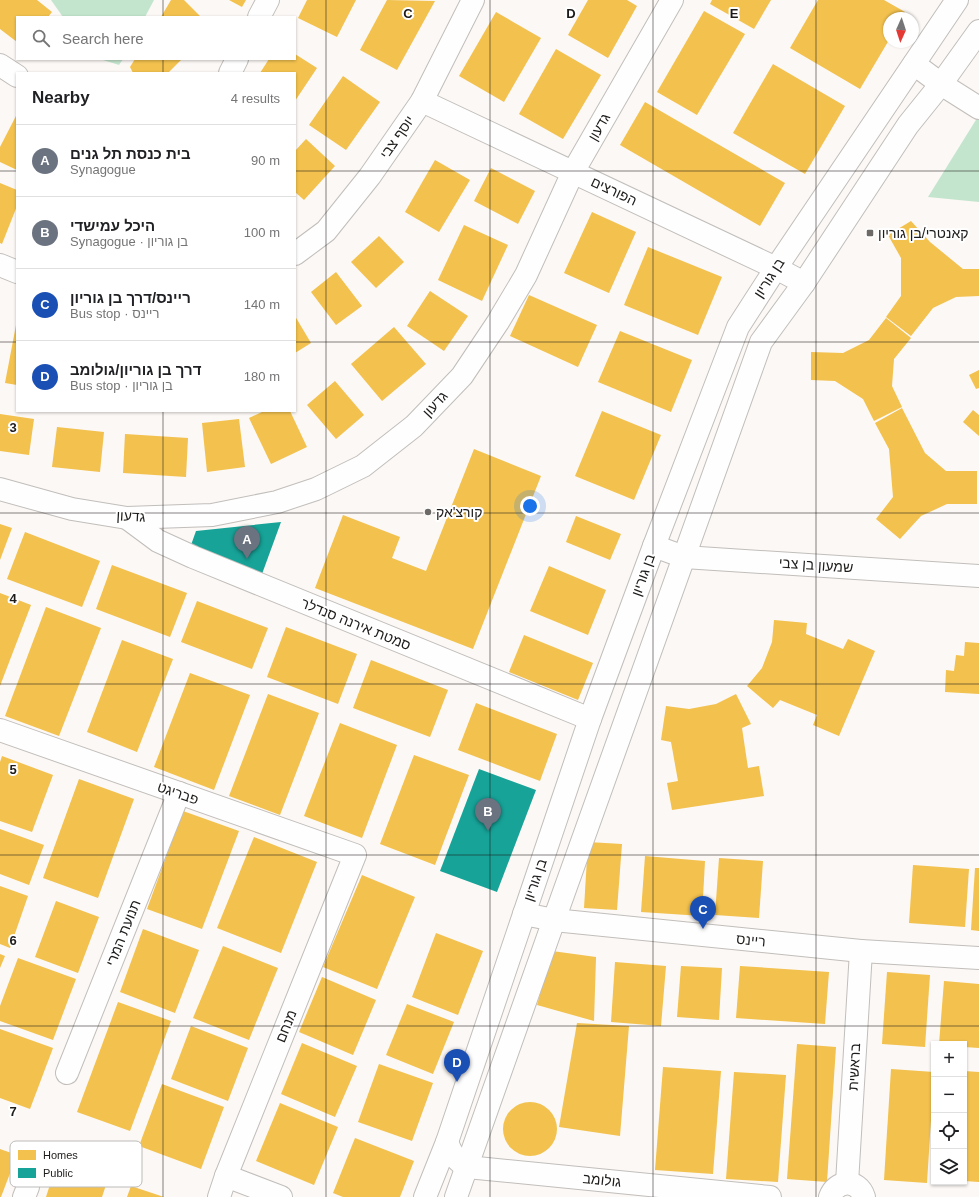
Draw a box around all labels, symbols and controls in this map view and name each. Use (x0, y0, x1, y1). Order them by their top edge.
text: C (403, 6, 413, 21)
text: D (566, 6, 576, 21)
text: E (730, 6, 739, 21)
north arrow (883, 12, 919, 48)
search box (16, 16, 296, 60)
icon: search (30, 27, 52, 49)
text: Search here (62, 30, 144, 47)
text: Nearby (32, 88, 90, 107)
text: 4 results (231, 91, 280, 106)
street label: גדעון (585, 110, 613, 144)
street label: יוסף צבי (377, 113, 417, 161)
text: בית כנסת תל גנים (70, 145, 191, 162)
text: A (40, 153, 50, 168)
text: 90 m (251, 153, 280, 168)
text: Synagogue (70, 162, 136, 177)
street label: הפורצים (588, 173, 640, 209)
text: היכל עמישדי (70, 217, 155, 234)
text: B (40, 225, 50, 240)
text: 100 m (244, 225, 280, 240)
place label: קאנטרי/בן גוריון (878, 225, 969, 241)
marker: קאנטרי/בן גוריון (865, 228, 875, 238)
text: Synagogue · בן גוריון (70, 234, 188, 249)
street label: בן גוריון (750, 255, 788, 301)
text: ריינס/דרך בן גוריון (70, 289, 191, 306)
text: C (40, 297, 50, 312)
text: 140 m (244, 297, 280, 312)
text: Bus stop · ריינס (70, 306, 159, 321)
text: דרך בן גוריון/גולומב (70, 361, 201, 378)
text: D (40, 369, 50, 384)
text: 180 m (244, 369, 280, 384)
text: Bus stop · בן גוריון (70, 378, 173, 393)
street label: גדעון (419, 388, 451, 420)
text: 3 (9, 420, 17, 435)
your location (520, 496, 540, 516)
place label: קורצ'אק (436, 504, 482, 520)
street label: גדעון (116, 507, 146, 525)
marker: קורצ'אק (423, 507, 433, 517)
pin: A (234, 526, 260, 559)
street label: בן גוריון (628, 552, 658, 598)
street label: שמעון בן צבי (778, 554, 854, 576)
text: 4 (9, 591, 17, 606)
street label: סמטת אירנה סנדלר (299, 595, 413, 653)
text: 5 (9, 762, 17, 777)
street label: פבריגט (155, 778, 201, 808)
pin: B (475, 798, 501, 831)
street label: בן גוריון (520, 857, 550, 903)
pin: C (690, 896, 716, 929)
street label: תנועת המרי (102, 898, 144, 968)
street label: ריינס (736, 931, 766, 949)
text: 6 (9, 933, 17, 948)
street label: מנחם (272, 1007, 300, 1045)
map controls (931, 1041, 967, 1185)
button: + (931, 1041, 967, 1077)
street label: בראשית (845, 1043, 863, 1091)
pin: D (444, 1049, 470, 1082)
button: − (931, 1077, 967, 1113)
text: 7 (9, 1104, 17, 1119)
button: locate (931, 1113, 967, 1149)
legend (10, 1141, 142, 1187)
text: Homes (43, 1149, 78, 1161)
button: layers (931, 1149, 967, 1185)
text: Public (43, 1167, 73, 1179)
street label: גולומב (582, 1170, 622, 1190)

